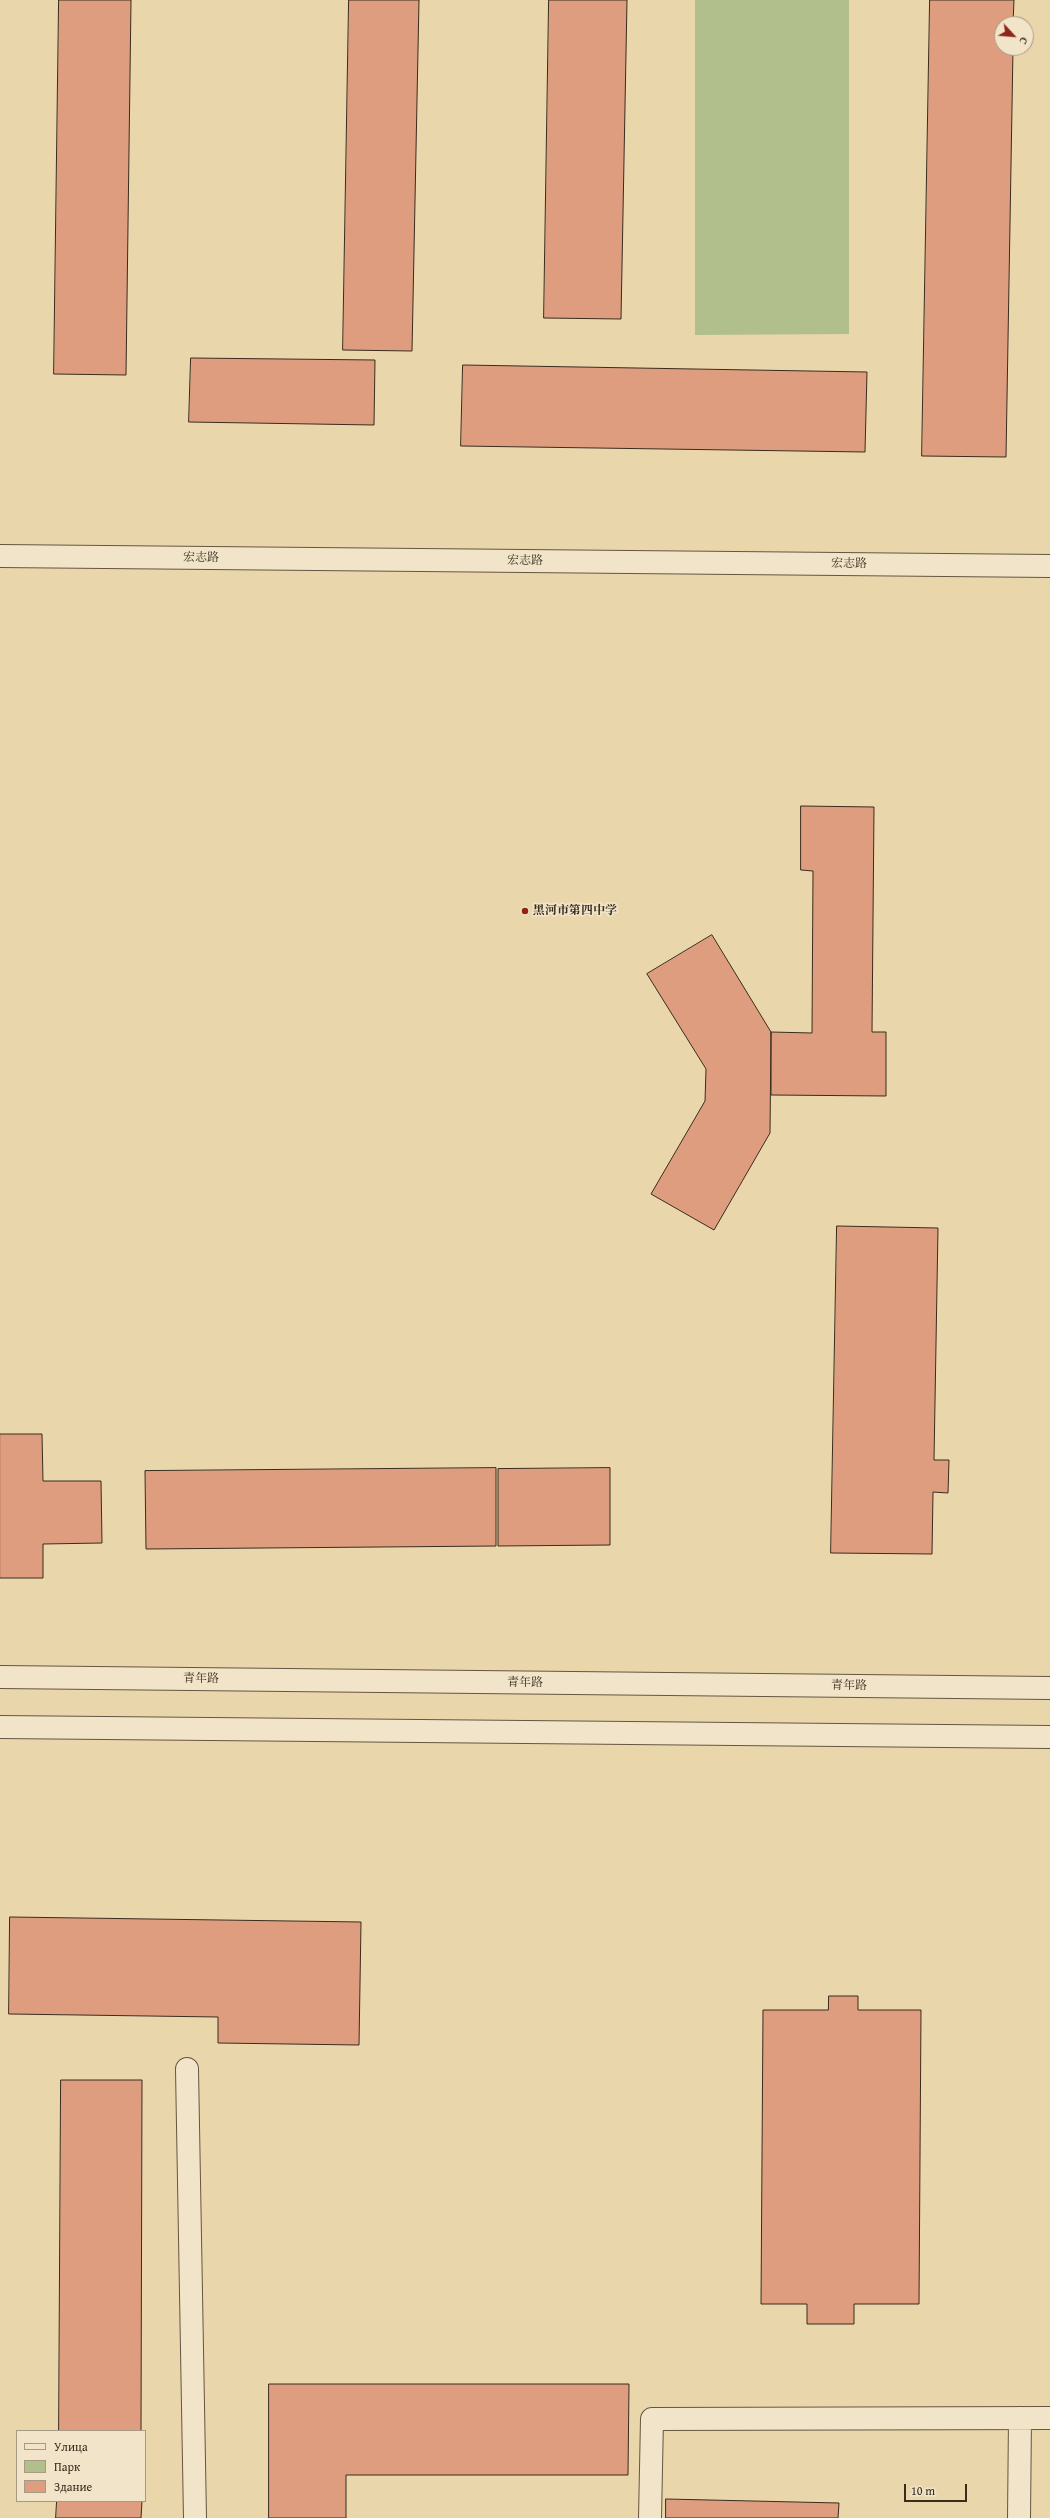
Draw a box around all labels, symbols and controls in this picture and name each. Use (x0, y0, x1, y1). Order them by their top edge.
north arrow (994, 16, 1034, 56)
text: С (1015, 35, 1032, 47)
street label: 宏志路 (183, 550, 219, 566)
street label: 宏志路 (507, 553, 543, 569)
street label: 宏志路 (831, 556, 867, 572)
place label: 黑河市第四中学 (533, 904, 617, 918)
marker: 黑河市第四中学 (520, 906, 530, 916)
street label: 青年路 (183, 1671, 219, 1687)
street label: 青年路 (507, 1675, 543, 1691)
street label: 青年路 (831, 1678, 867, 1694)
legend (16, 2430, 146, 2502)
text: Улица (54, 2438, 88, 2455)
text: Парк (54, 2458, 80, 2475)
scale bar (906, 2476, 969, 2502)
text: Здание (54, 2478, 92, 2495)
text: 10 m (911, 2482, 935, 2499)

